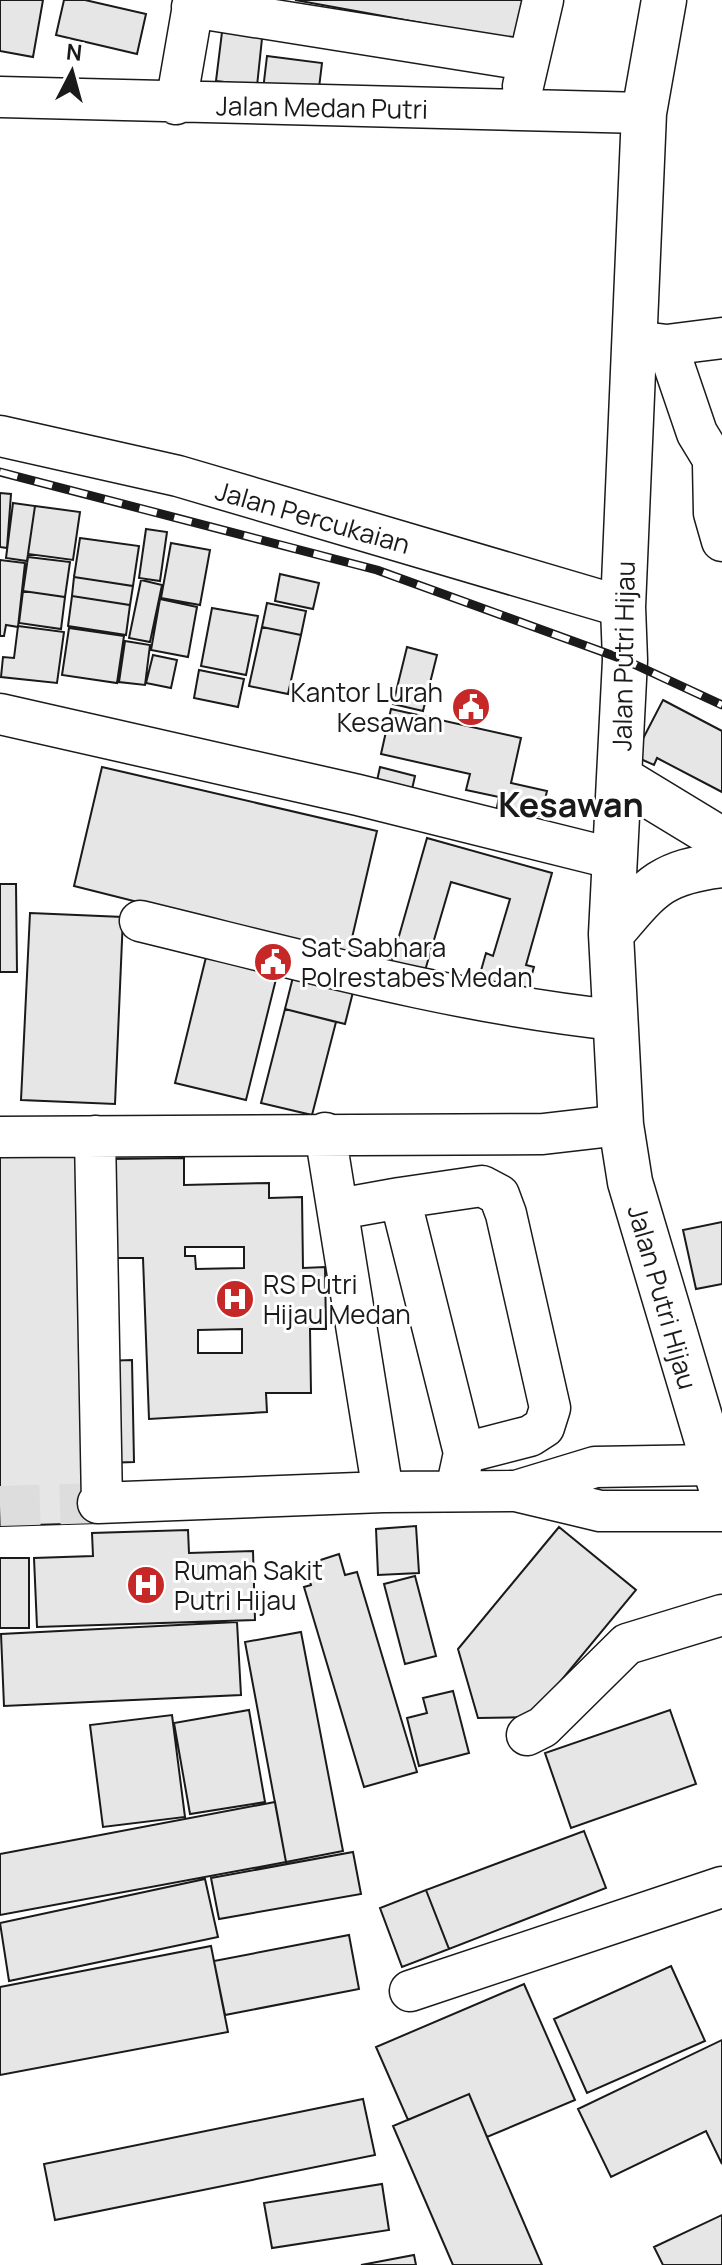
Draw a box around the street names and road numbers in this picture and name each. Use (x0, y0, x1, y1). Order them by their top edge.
street label: Jalan Medan Putri (216, 87, 428, 127)
street label: Jalan Percukaian (212, 472, 414, 562)
street label: Jalan Putri Hijau (603, 561, 643, 751)
street label: Jalan Putri Hijau (619, 1201, 707, 1393)

